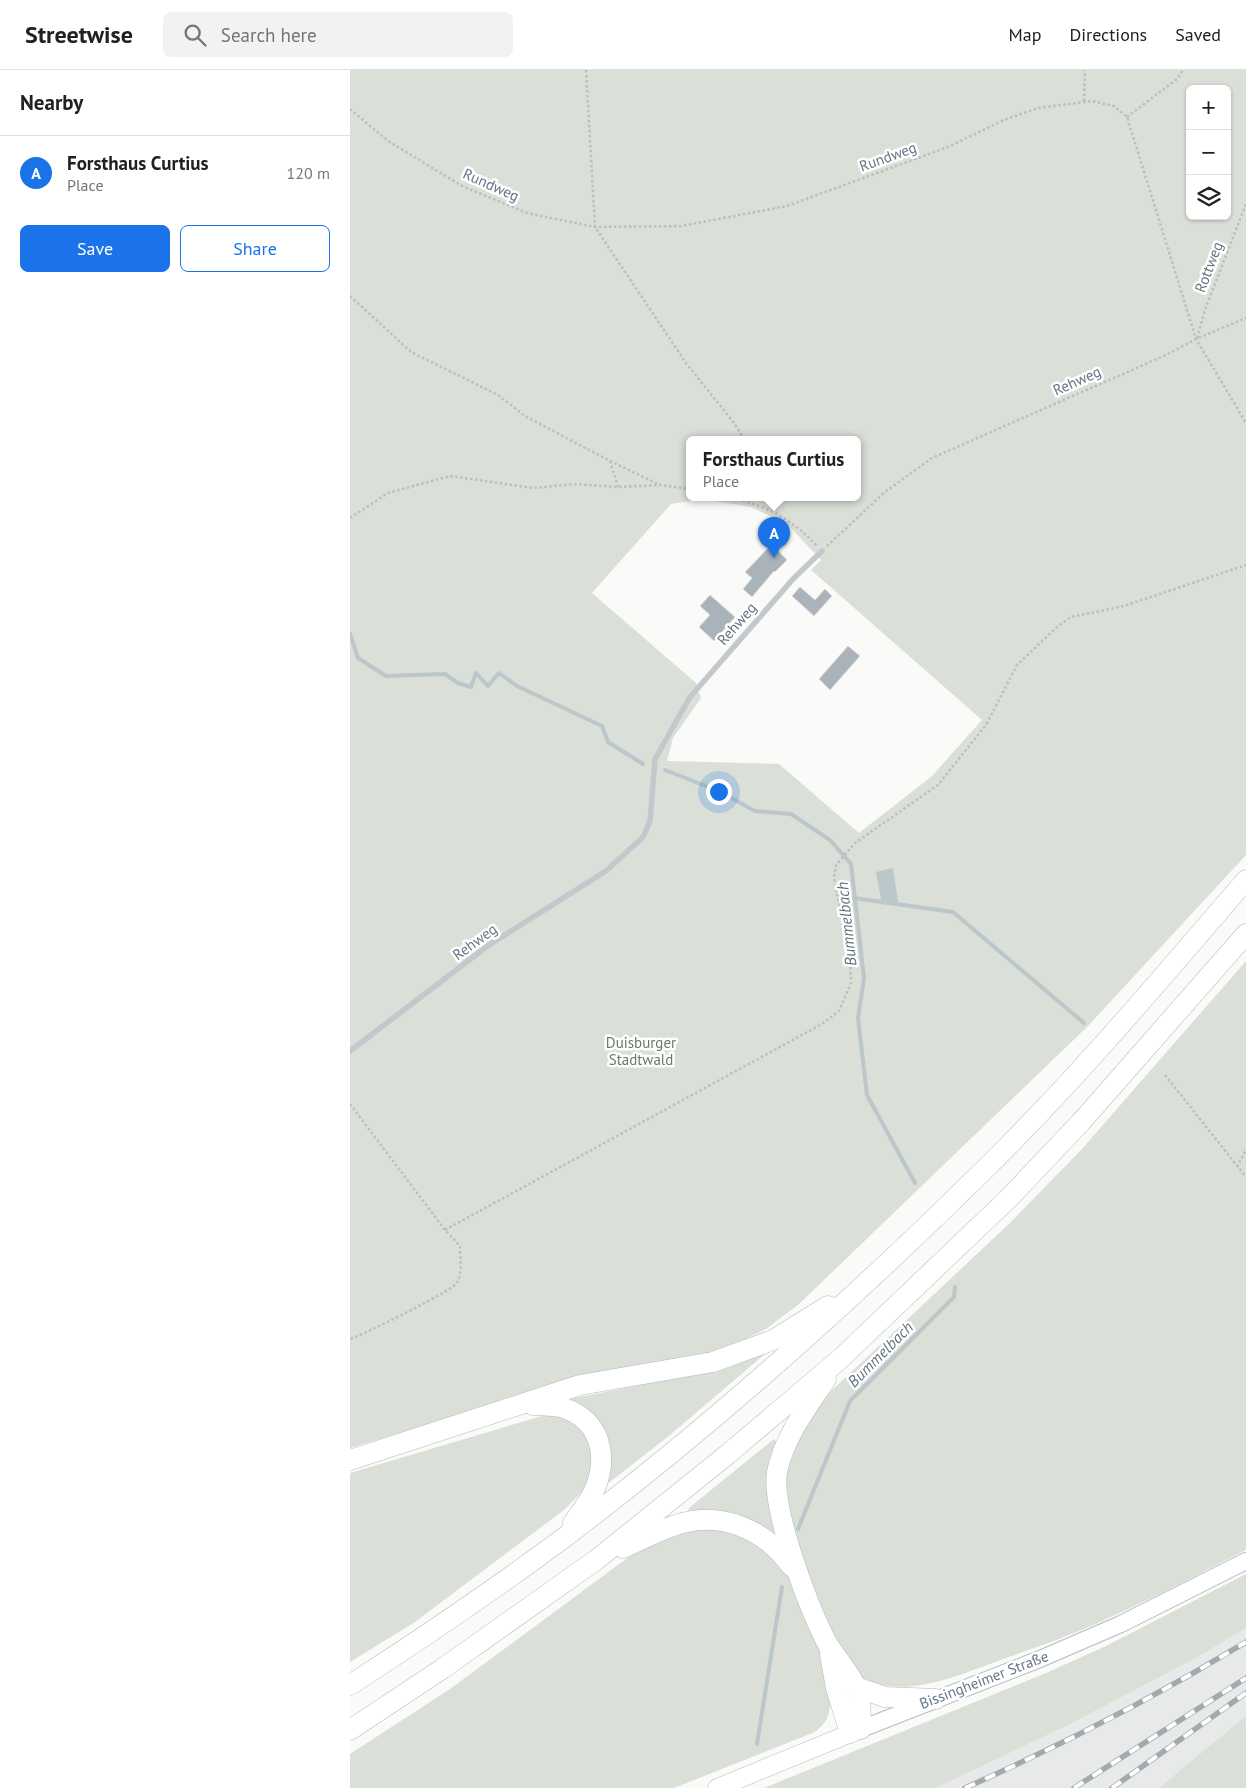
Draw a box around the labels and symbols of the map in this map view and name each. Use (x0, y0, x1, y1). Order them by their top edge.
street label: Rundweg (857, 137, 919, 176)
street label: Rundweg (460, 164, 522, 205)
street label: Rottweg (1190, 239, 1227, 295)
street label: Rehweg (1050, 362, 1104, 399)
pin: A (758, 517, 790, 558)
street label: Rehweg (713, 598, 760, 649)
your location (706, 779, 732, 805)
water label: Bummelbach (832, 881, 860, 967)
street label: Rehweg (449, 919, 501, 964)
park label: Duisburger Stadtwald (606, 1033, 676, 1069)
water label: Bummelbach (843, 1317, 917, 1391)
street label: Bissingheimer Straße (917, 1646, 1051, 1713)

